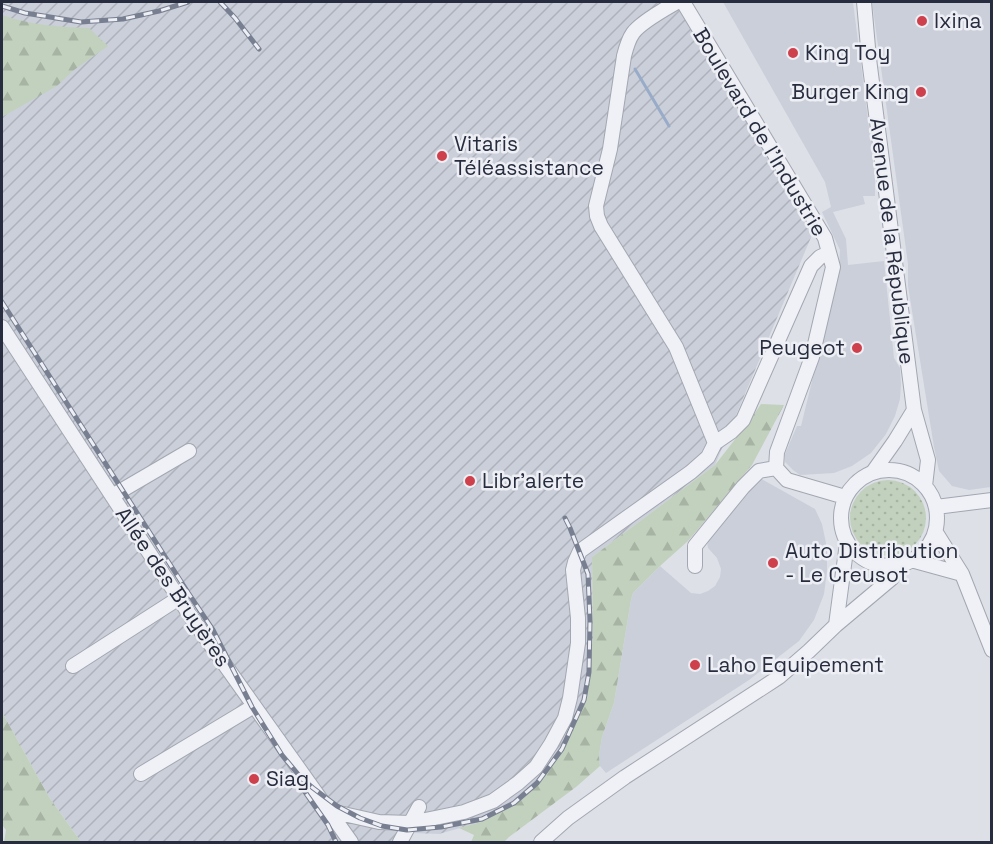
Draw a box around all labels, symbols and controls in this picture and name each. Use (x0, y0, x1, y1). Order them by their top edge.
place label: Ixina (934, 7, 982, 34)
marker: Ixina (915, 14, 929, 28)
street label: Boulevard de l'Industrie (687, 23, 833, 241)
place label: King Toy (805, 39, 890, 66)
marker: King Toy (786, 46, 800, 60)
place label: Burger King (791, 78, 909, 105)
marker: Burger King (914, 85, 928, 99)
street label: Avenue de la République (864, 116, 921, 366)
place label: Vitaris Téléassistance (454, 130, 604, 181)
marker: Vitaris Téléassistance (435, 149, 449, 163)
place label: Peugeot (759, 334, 845, 361)
marker: Peugeot (850, 341, 864, 355)
place label: Libr'alerte (482, 467, 584, 494)
marker: Libr'alerte (463, 474, 477, 488)
street label: Allée des Bruyères (110, 502, 237, 672)
place label: Auto Distribution - Le Creusot (785, 537, 958, 588)
marker: Auto Distribution - Le Creusot (766, 556, 780, 570)
place label: Laho Equipement (707, 651, 884, 678)
marker: Laho Equipement (688, 658, 702, 672)
place label: Siag (266, 765, 309, 792)
marker: Siag (247, 772, 261, 786)

